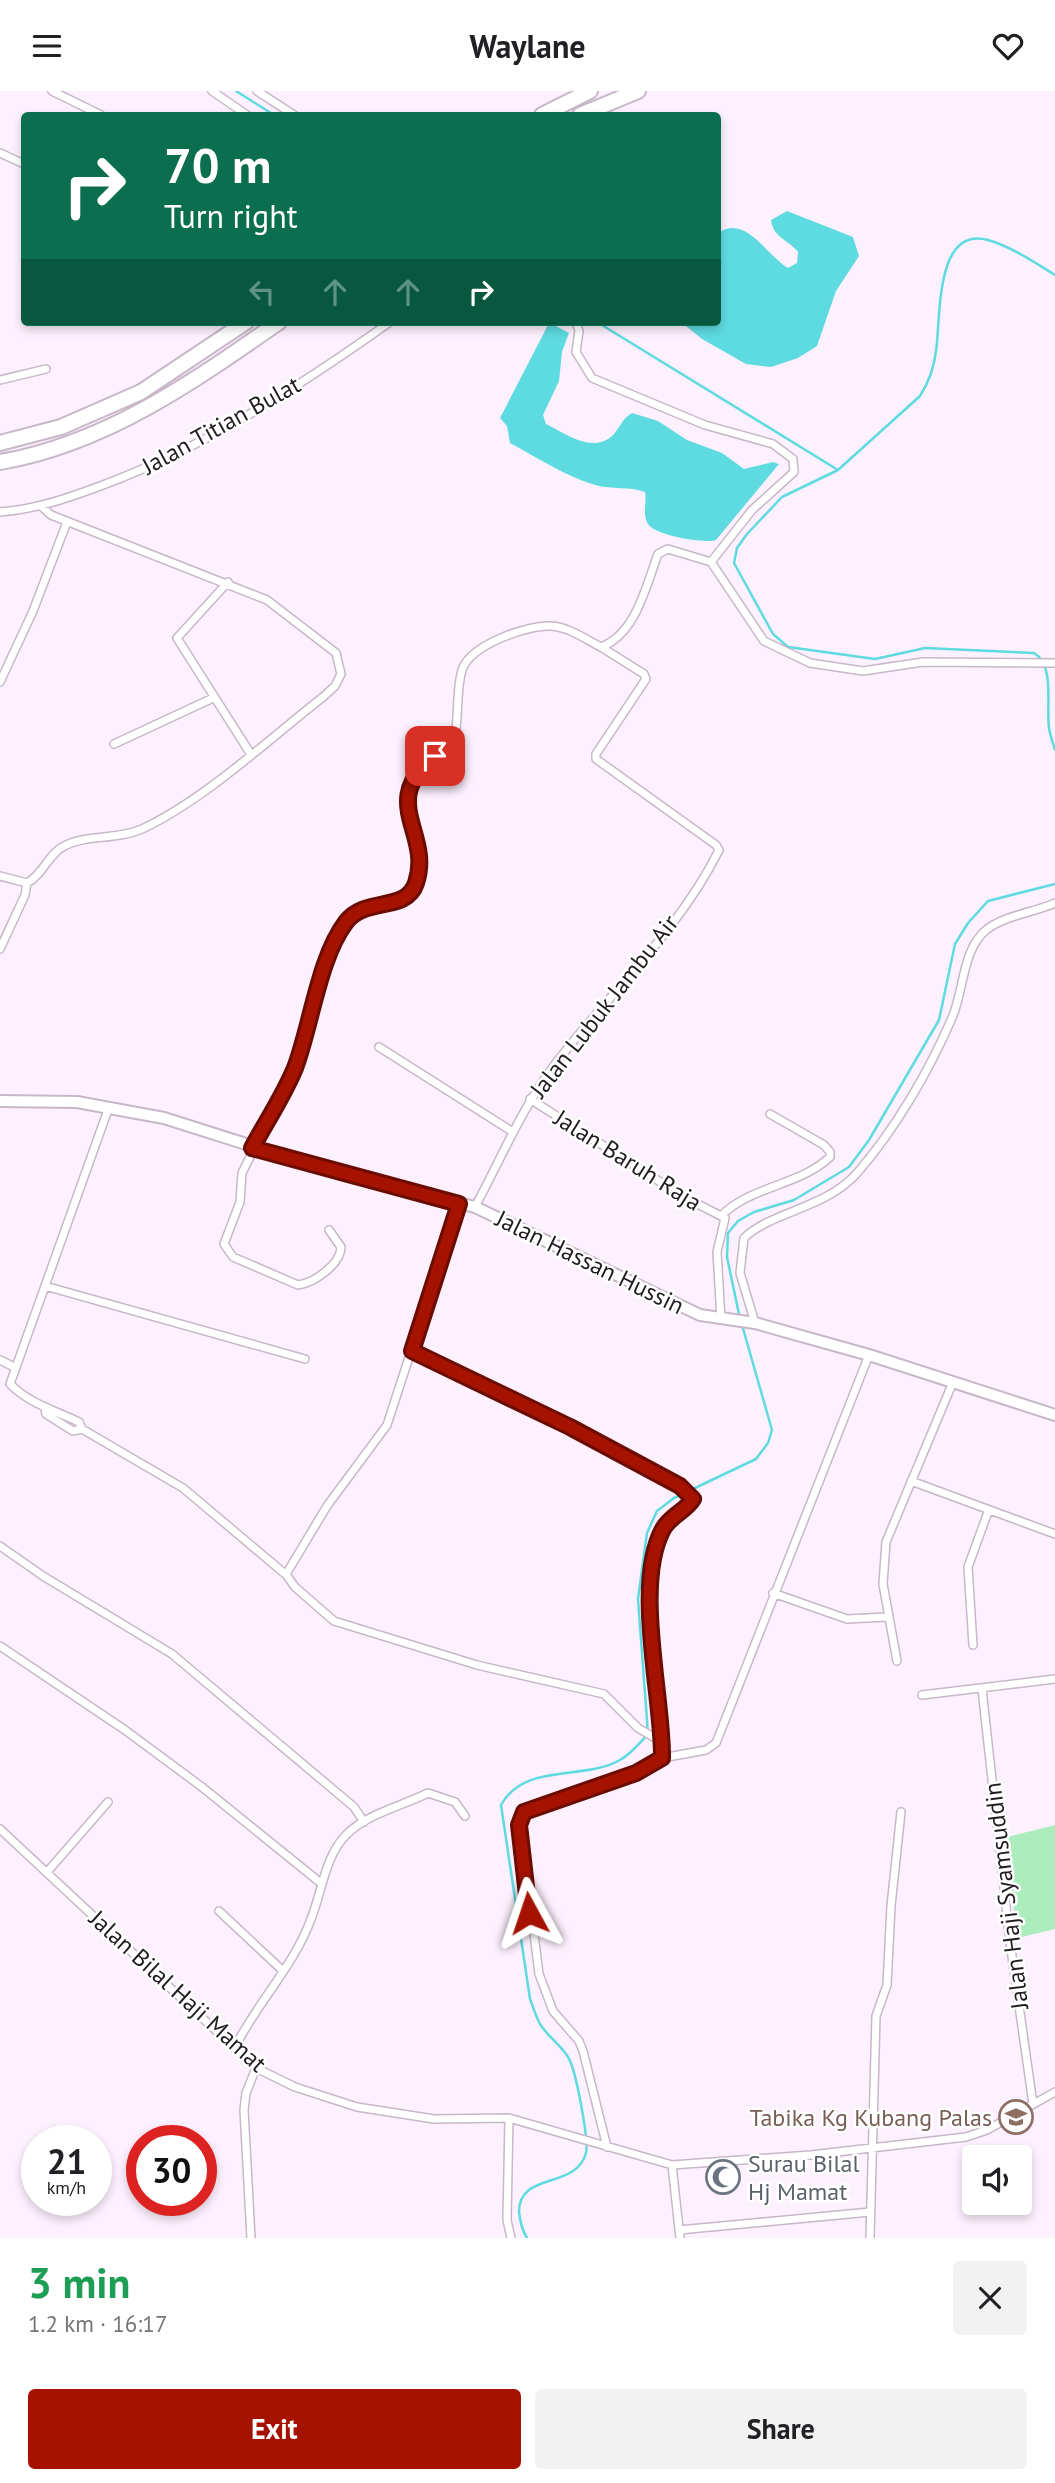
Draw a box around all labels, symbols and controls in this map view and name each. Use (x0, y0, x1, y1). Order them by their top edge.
text: Waylane (469, 25, 586, 67)
icon: menu (28, 27, 66, 65)
icon: heart (989, 27, 1027, 65)
text: 70 m (164, 133, 271, 197)
icon: right (49, 140, 140, 231)
text: Turn right (164, 195, 298, 237)
icon: left (243, 273, 281, 311)
icon: ahead (316, 273, 354, 311)
icon: ahead (389, 273, 427, 311)
icon: right (462, 273, 500, 311)
street label: Jalan Titian Bulat (135, 369, 306, 482)
pin (405, 726, 465, 786)
icon: arrive (416, 737, 454, 775)
street label: Jalan Lubuk Jambu Air (522, 908, 685, 1105)
street label: Jalan Baruh Raja (548, 1102, 708, 1218)
street label: Jalan Hassan Hussin (490, 1203, 689, 1321)
street label: Jalan Haji Syamsuddin (977, 1781, 1035, 2012)
position arrow (492, 1876, 566, 1950)
street label: Jalan Bilal Haji Mamat (82, 1903, 273, 2079)
school or university icon: Tabika Kg Kubang Palas (997, 2098, 1035, 2136)
place label: Tabika Kg Kubang Palas (750, 2102, 992, 2133)
speed limit sign: 30 (126, 2125, 217, 2216)
text: 21 (47, 2138, 86, 2184)
map controls (962, 2145, 1032, 2215)
button: sound (962, 2145, 1032, 2215)
place label: Surau Bilal Hj Mamat (748, 2148, 859, 2207)
mosque icon: Surau Bilal Hj Mamat (704, 2158, 742, 2196)
text: km/h (47, 2176, 86, 2199)
text: 3 min (28, 2255, 130, 2310)
button: close (953, 2261, 1027, 2335)
text: 1.2 km · 16:17 (28, 2309, 167, 2338)
button: Exit (28, 2389, 521, 2469)
button: Share (535, 2389, 1027, 2469)

